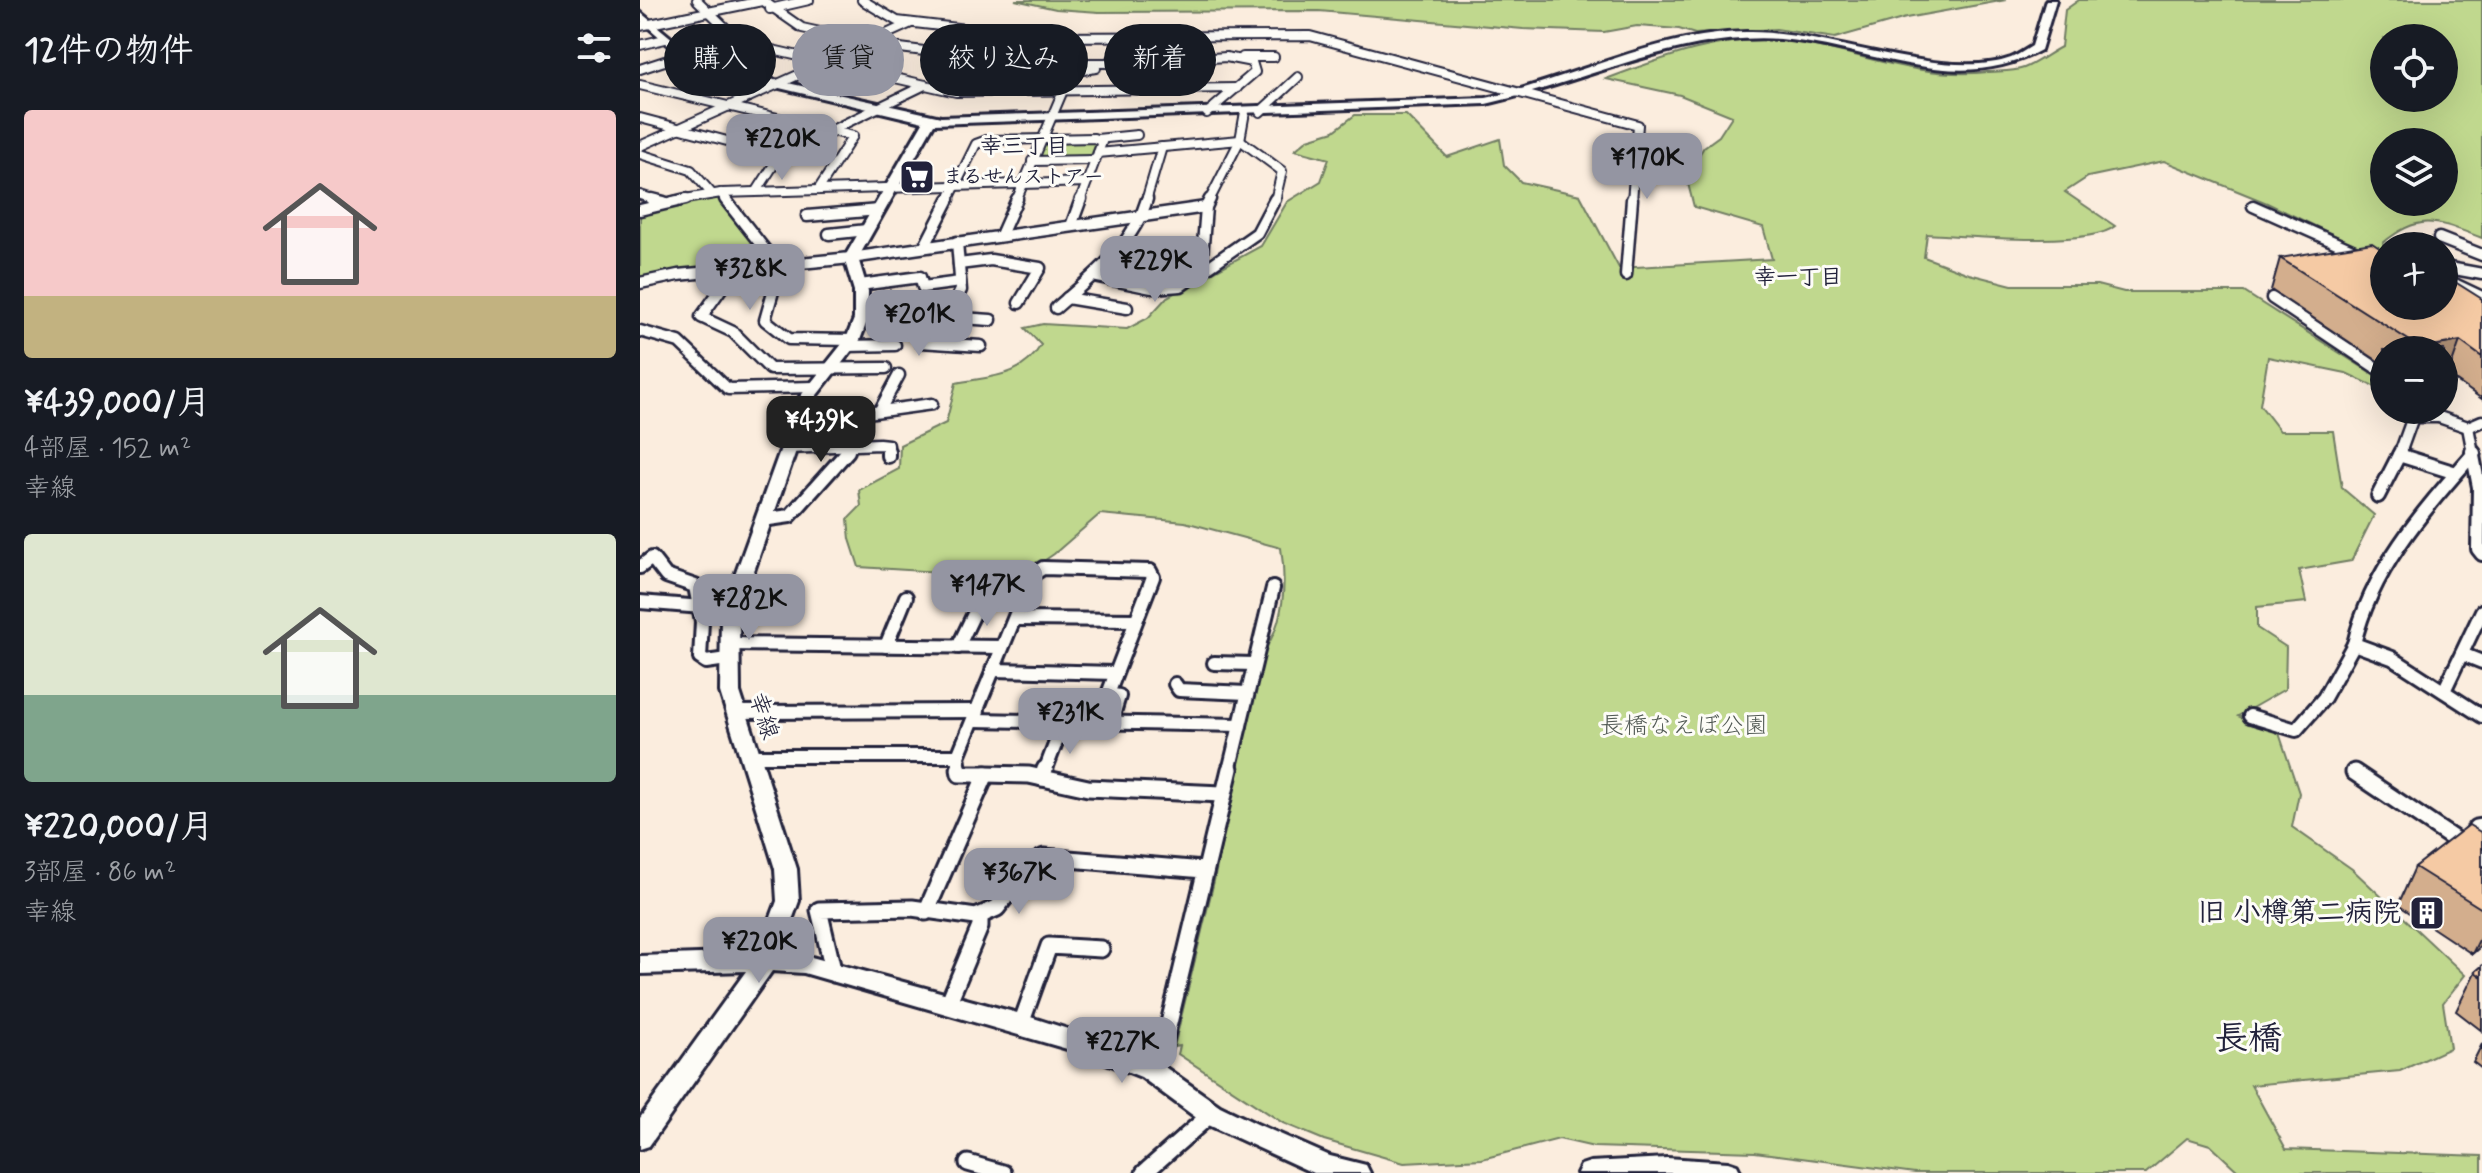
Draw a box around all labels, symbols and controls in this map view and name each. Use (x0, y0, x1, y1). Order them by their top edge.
chip: 購入 (664, 24, 776, 96)
chip: 賃貸 (792, 24, 904, 96)
chip: 絞り込み (920, 24, 1088, 96)
chip: 新着 (1104, 24, 1216, 96)
map controls (2370, 24, 2458, 424)
button: locate (2370, 24, 2458, 112)
icon: filters (572, 26, 616, 70)
text: 12件の物件 (24, 29, 193, 74)
pin: ¥220K (726, 114, 838, 182)
text: ¥220K (744, 123, 820, 157)
button: layers (2370, 128, 2458, 216)
district label: 幸三丁目 (980, 133, 1068, 161)
pin: ¥170K (1591, 133, 1703, 201)
text: ¥170K (1610, 142, 1684, 176)
supermarket icon: まるせんストアー (898, 158, 936, 196)
icon: home (248, 162, 392, 306)
place label: まるせんストアー (943, 164, 1104, 191)
button: + (2370, 232, 2458, 320)
pin: ¥229K (1099, 236, 1211, 304)
pin: ¥328K (694, 244, 806, 312)
text: ¥229K (1118, 245, 1192, 279)
text: ¥328K (714, 253, 786, 287)
district label: 幸一丁目 (1754, 264, 1842, 292)
pin: ¥201K (863, 290, 975, 358)
text: ¥201K (883, 299, 955, 333)
button: − (2370, 336, 2458, 424)
text: ¥439,000/月 (24, 381, 211, 426)
pin: ¥439K (765, 396, 877, 464)
text: ¥439K (784, 405, 858, 439)
text: 4部屋 · 152 m² (24, 432, 191, 466)
text: 幸線 (24, 472, 76, 506)
pin: ¥147K (931, 560, 1043, 628)
text: ¥147K (949, 569, 1025, 603)
pin: ¥282K (693, 574, 805, 642)
text: ¥282K (711, 583, 787, 617)
icon: home (248, 586, 392, 730)
street label: 幸線 (741, 688, 785, 744)
pin: ¥231K (1014, 688, 1126, 756)
text: ¥231K (1036, 697, 1104, 731)
park label: 長橋なえぼ公園 (1600, 711, 1768, 742)
text: ¥220,000/月 (24, 805, 214, 850)
pin: ¥367K (963, 848, 1075, 916)
text: 3部屋 · 86 m² (24, 856, 176, 890)
text: ¥367K (982, 857, 1056, 891)
building icon: 旧 小樽第二病院 (2408, 894, 2446, 932)
place label: 旧 小樽第二病院 (2197, 895, 2401, 932)
text: 幸線 (24, 896, 76, 930)
pin: ¥220K (703, 917, 815, 985)
text: ¥220K (721, 926, 797, 960)
pin: ¥227K (1066, 1017, 1178, 1085)
district label: 長橋 (2214, 1017, 2282, 1062)
text: ¥227K (1085, 1026, 1159, 1060)

